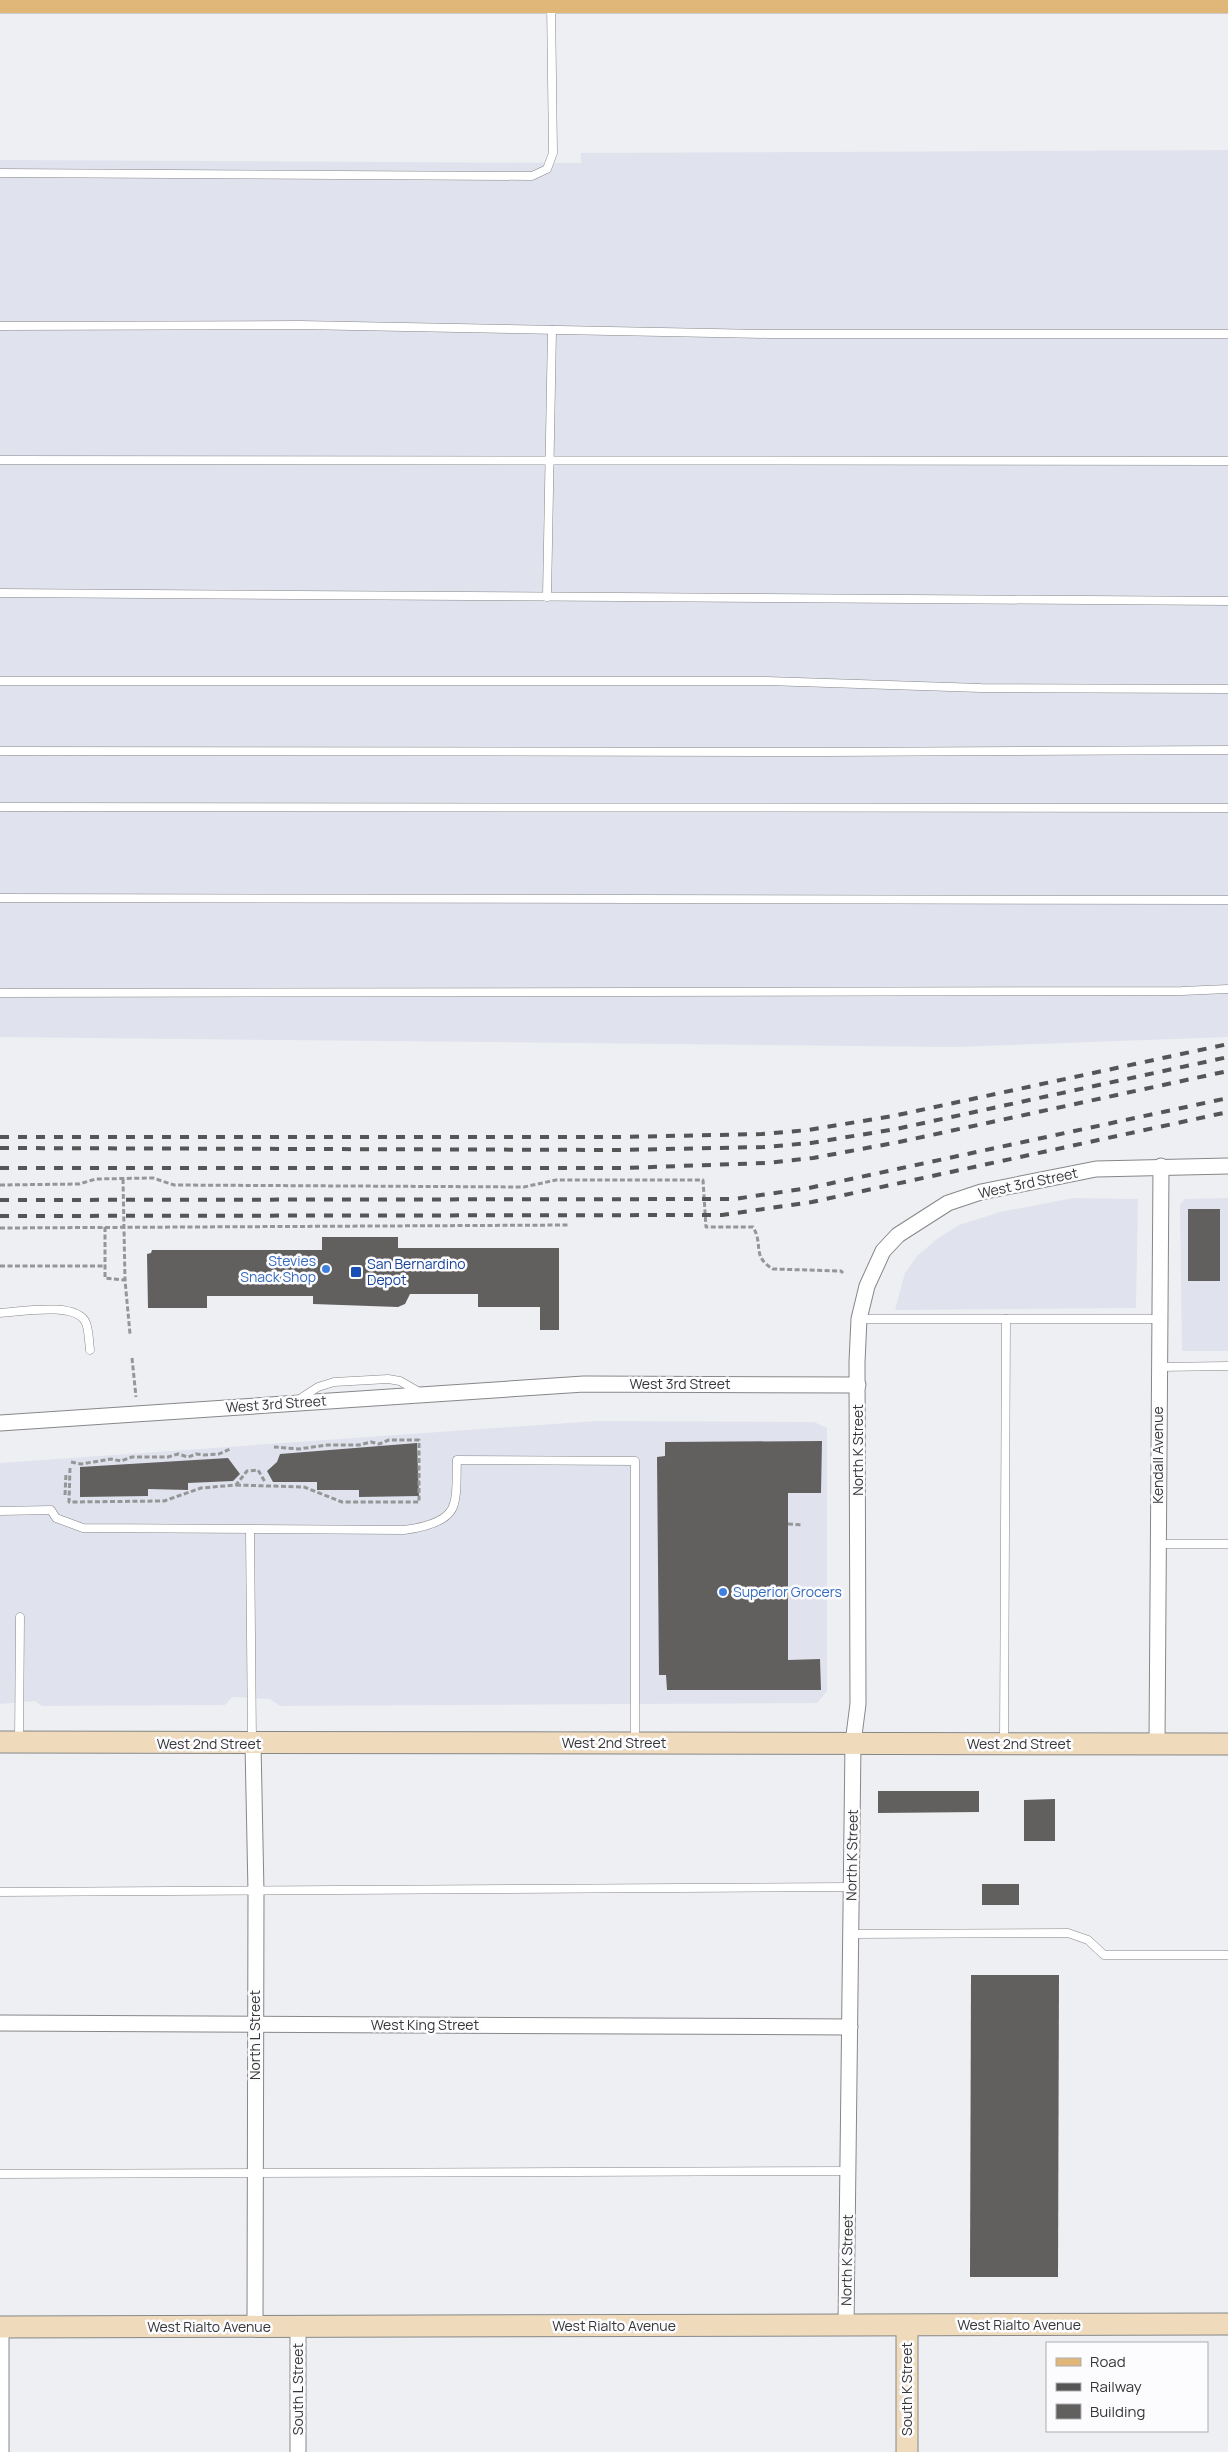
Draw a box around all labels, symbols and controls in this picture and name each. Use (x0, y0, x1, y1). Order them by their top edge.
street label: West 3rd Street (976, 1163, 1080, 1202)
place label: Stevies Snack Shop (240, 1251, 316, 1286)
place label: San Bernardino Depot (367, 1254, 465, 1289)
marker: Stevies Snack Shop (320, 1263, 332, 1275)
marker: San Bernardino Depot (349, 1265, 363, 1279)
street label: West 3rd Street (629, 1374, 731, 1393)
street label: West 3rd Street (225, 1390, 327, 1417)
street label: North K Street (848, 1404, 867, 1496)
street label: Kendall Avenue (1148, 1406, 1167, 1504)
place label: Superior Grocers (733, 1582, 842, 1601)
marker: Superior Grocers (717, 1586, 729, 1598)
street label: West 2nd Street (562, 1733, 667, 1752)
street label: West 2nd Street (157, 1734, 262, 1753)
street label: West 2nd Street (967, 1734, 1072, 1753)
street label: North K Street (841, 1809, 862, 1901)
street label: North L Street (245, 1990, 264, 2080)
street label: West King Street (371, 2015, 480, 2034)
street label: North K Street (836, 2214, 857, 2306)
street label: West Rialto Avenue (957, 2315, 1081, 2334)
street label: West Rialto Avenue (552, 2316, 676, 2335)
street label: West Rialto Avenue (147, 2317, 271, 2336)
street label: South L Street (288, 2342, 307, 2435)
street label: South K Street (897, 2342, 916, 2436)
legend (1046, 2342, 1208, 2432)
text: Road (1090, 2351, 1126, 2372)
text: Railway (1090, 2376, 1142, 2397)
text: Building (1090, 2401, 1145, 2422)

